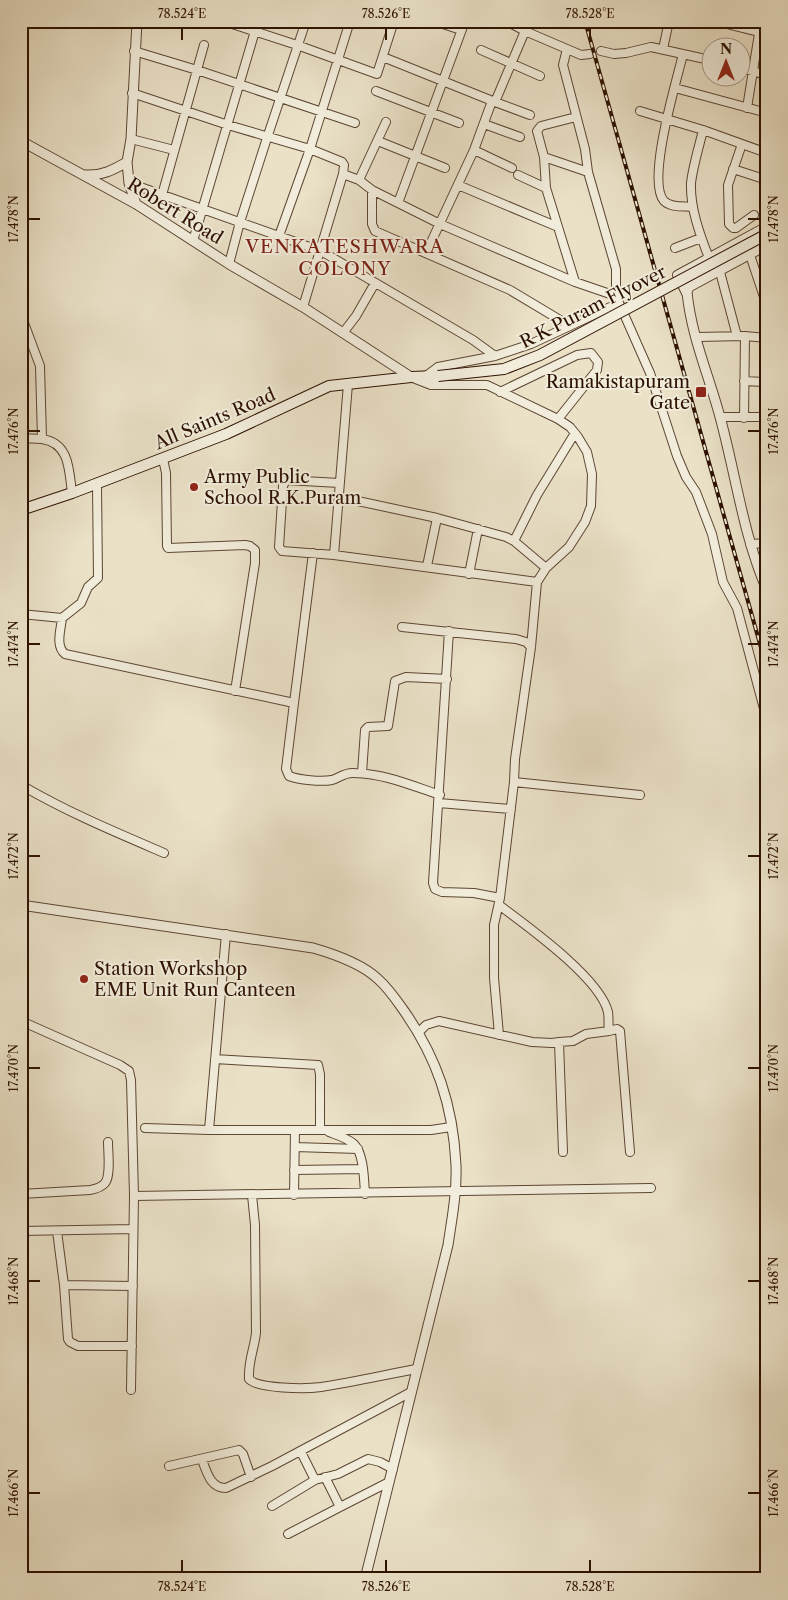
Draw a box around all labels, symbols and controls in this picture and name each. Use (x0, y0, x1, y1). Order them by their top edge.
text: 78.524°E (158, 6, 206, 21)
text: 78.526°E (362, 6, 410, 21)
text: 78.528°E (566, 6, 614, 21)
north arrow (700, 38, 750, 88)
text: N (720, 40, 732, 58)
street label: Robert Road (123, 173, 227, 249)
text: 17.478°N (6, 195, 21, 243)
text: 17.478°N (766, 195, 781, 243)
district label: VENKATESHWARA COLONY (244, 235, 445, 280)
street label: R K Puram Flyover (516, 260, 670, 353)
place label: Ramakistapuram Gate (546, 371, 690, 414)
street label: All Saints Road (150, 384, 279, 455)
marker: Ramakistapuram Gate (694, 385, 708, 399)
text: 17.476°N (6, 408, 21, 454)
text: 17.476°N (766, 408, 781, 454)
place label: Army Public School R.K.Puram (203, 466, 361, 509)
marker: Army Public School R.K.Puram (188, 481, 200, 493)
text: 17.474°N (6, 621, 21, 667)
text: 17.474°N (766, 621, 781, 667)
text: 17.472°N (6, 832, 21, 880)
text: 17.472°N (766, 832, 781, 880)
place label: Station Workshop EME Unit Run Canteen (94, 958, 296, 1001)
marker: Station Workshop EME Unit Run Canteen (78, 973, 90, 985)
text: 17.470°N (6, 1044, 21, 1092)
text: 17.470°N (766, 1044, 781, 1092)
text: 17.468°N (6, 1257, 21, 1305)
text: 17.468°N (766, 1257, 781, 1305)
text: 17.466°N (6, 1469, 21, 1517)
text: 17.466°N (766, 1469, 781, 1517)
text: 78.524°E (158, 1579, 206, 1594)
text: 78.526°E (362, 1579, 410, 1594)
text: 78.528°E (566, 1579, 614, 1594)

